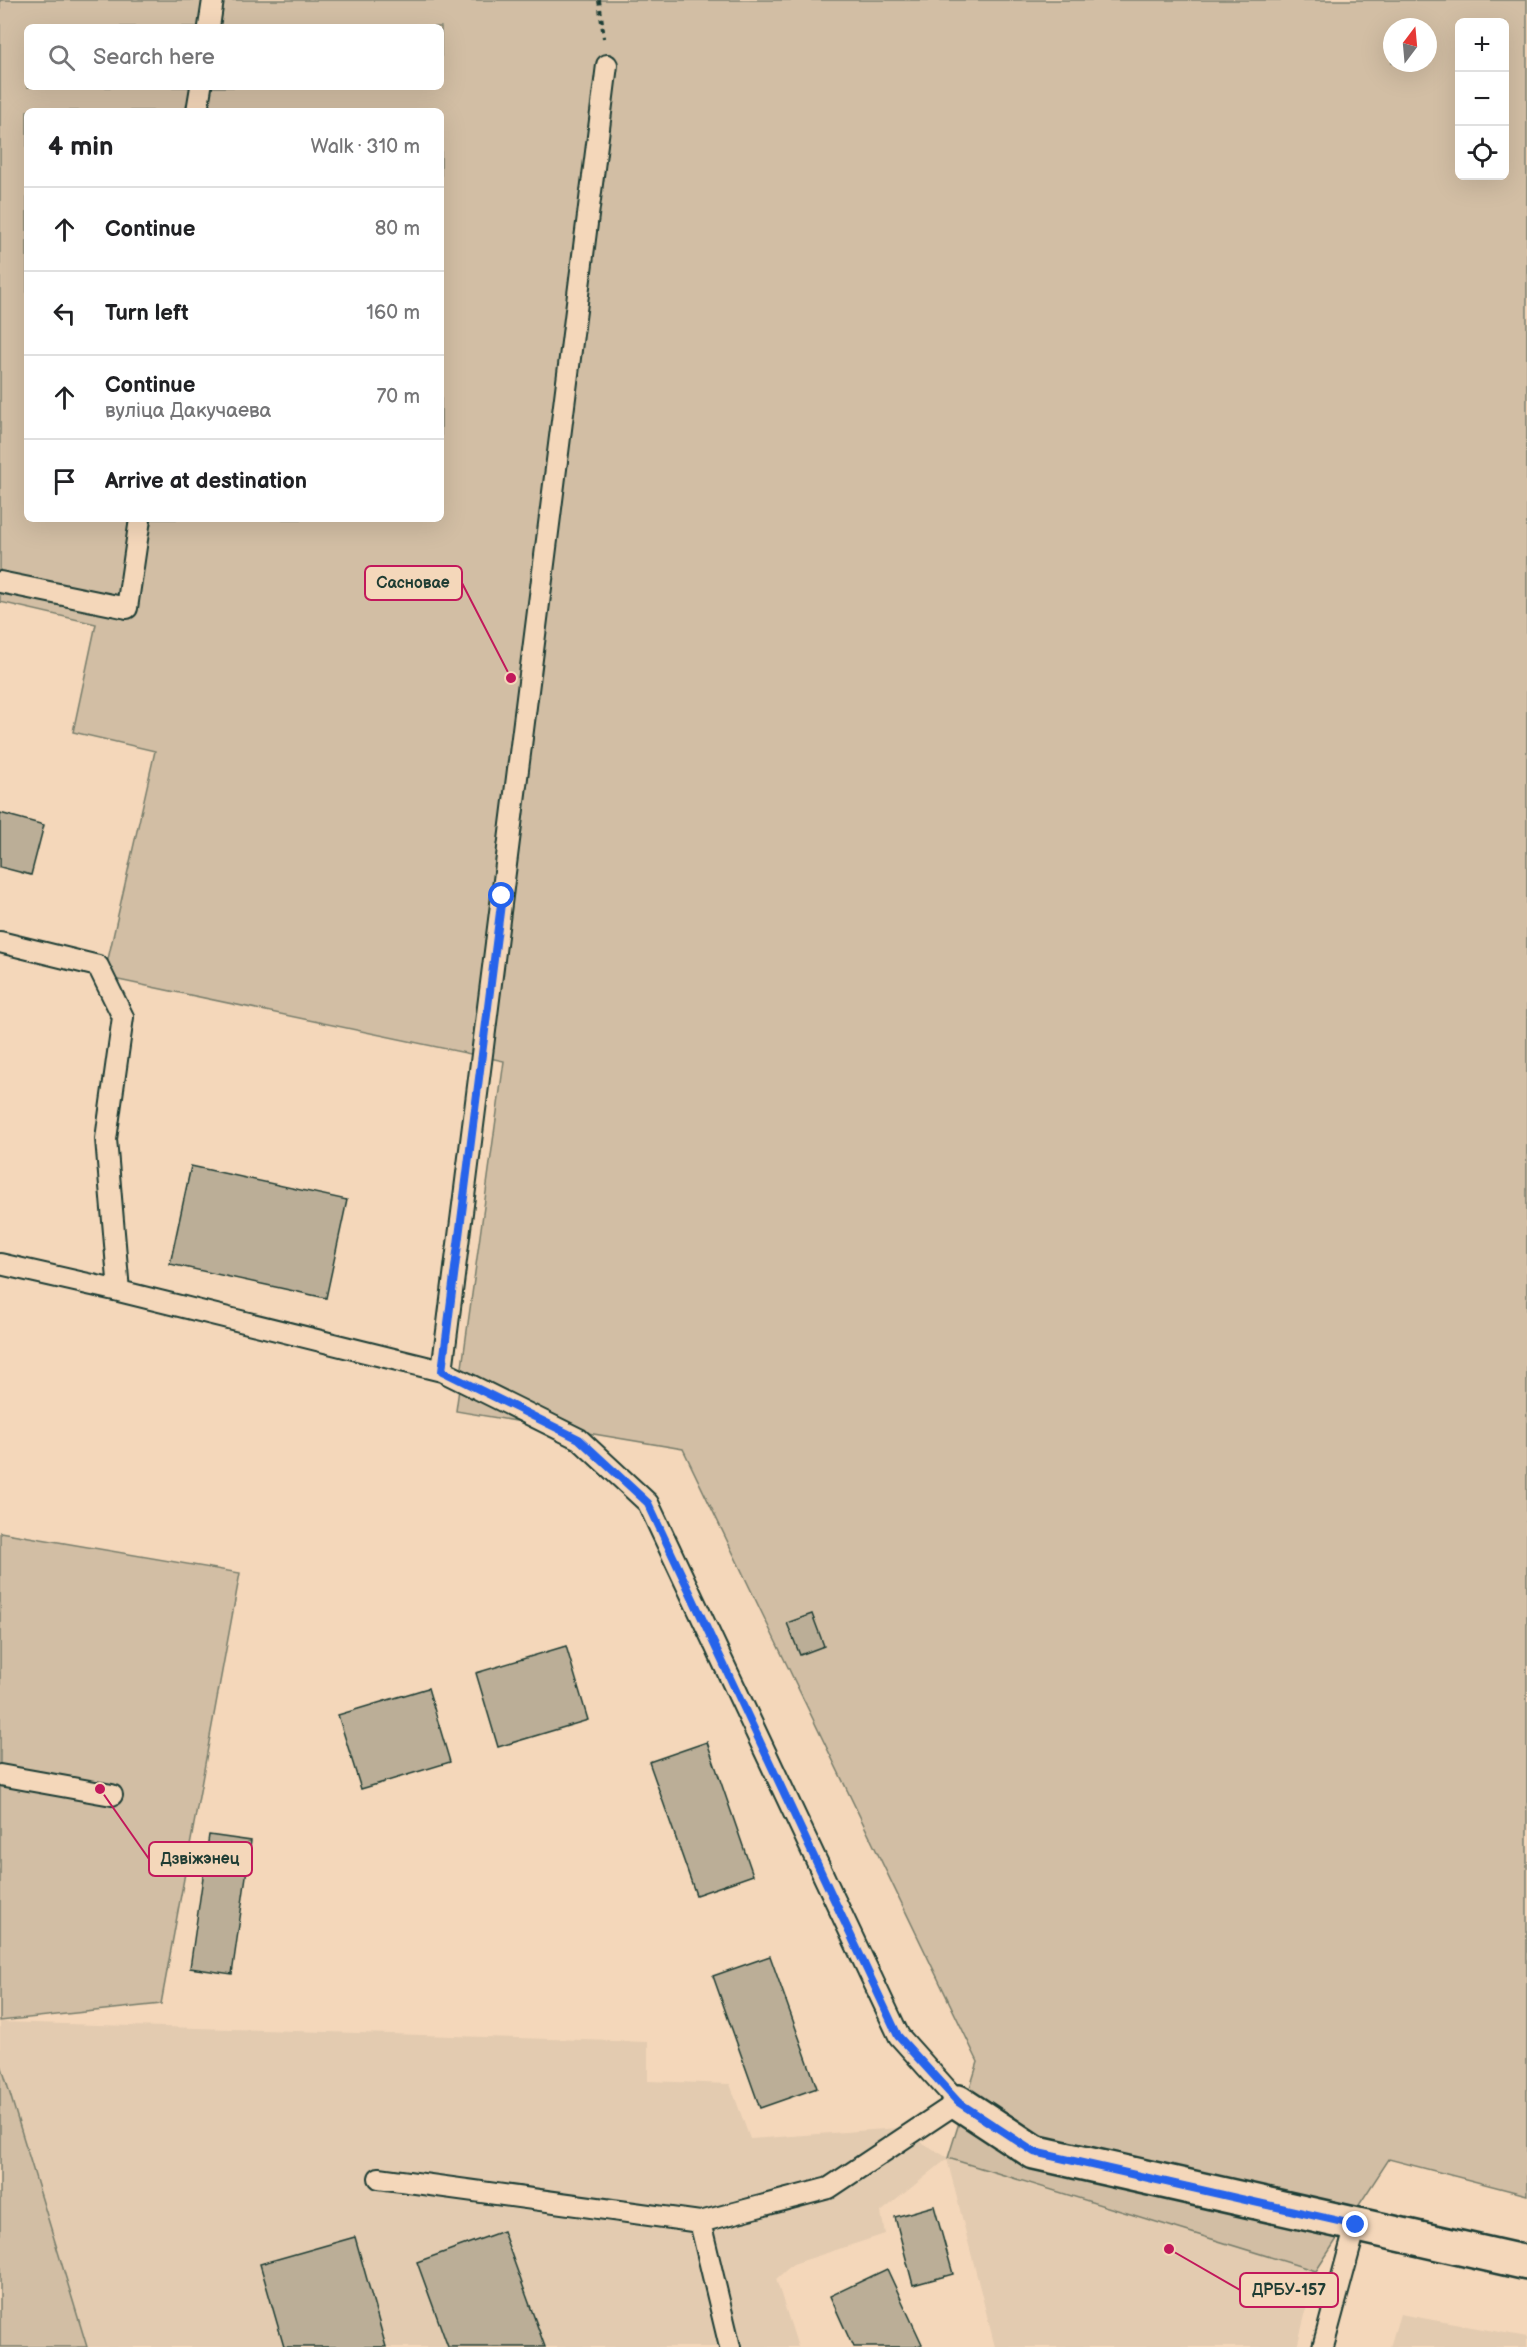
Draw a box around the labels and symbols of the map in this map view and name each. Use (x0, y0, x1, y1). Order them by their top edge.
north arrow (1383, 18, 1437, 72)
callout: Сасновае (365, 566, 462, 600)
text: Сасновае (376, 574, 450, 593)
route start (488, 882, 514, 908)
callout: Дзвіжэнец (149, 1842, 252, 1876)
text: Дзвіжэнец (161, 1850, 240, 1869)
route end (1342, 2211, 1368, 2237)
callout: ДРБУ-157 (1240, 2273, 1338, 2307)
text: ДРБУ-157 (1252, 2281, 1326, 2300)

